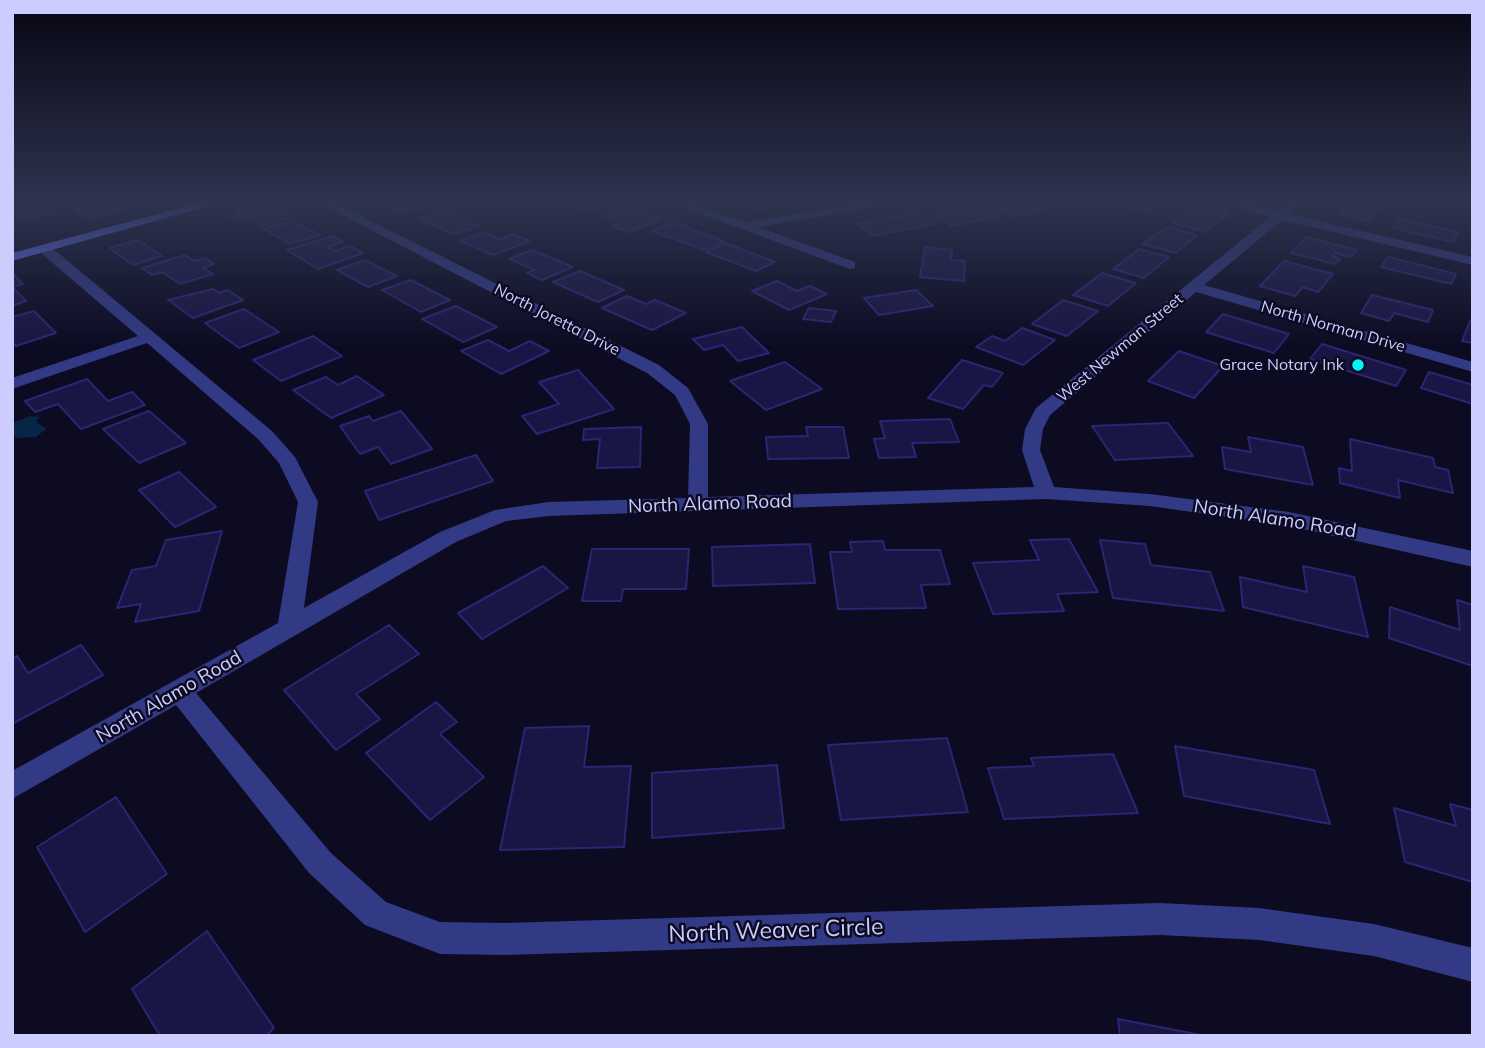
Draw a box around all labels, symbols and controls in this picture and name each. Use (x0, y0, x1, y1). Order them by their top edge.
street label: North Joretta Drive (491, 280, 623, 360)
street label: West Newman Street (1053, 290, 1187, 406)
street label: North Norman Drive (1259, 297, 1407, 357)
place label: Grace Notary Ink (1219, 355, 1344, 375)
marker: Grace Notary Ink (1350, 357, 1366, 373)
street label: North Alamo Road (628, 490, 792, 518)
street label: North Alamo Road (1192, 495, 1358, 543)
street label: North Alamo Road (92, 646, 246, 748)
street label: North Weaver Circle (668, 913, 884, 949)

